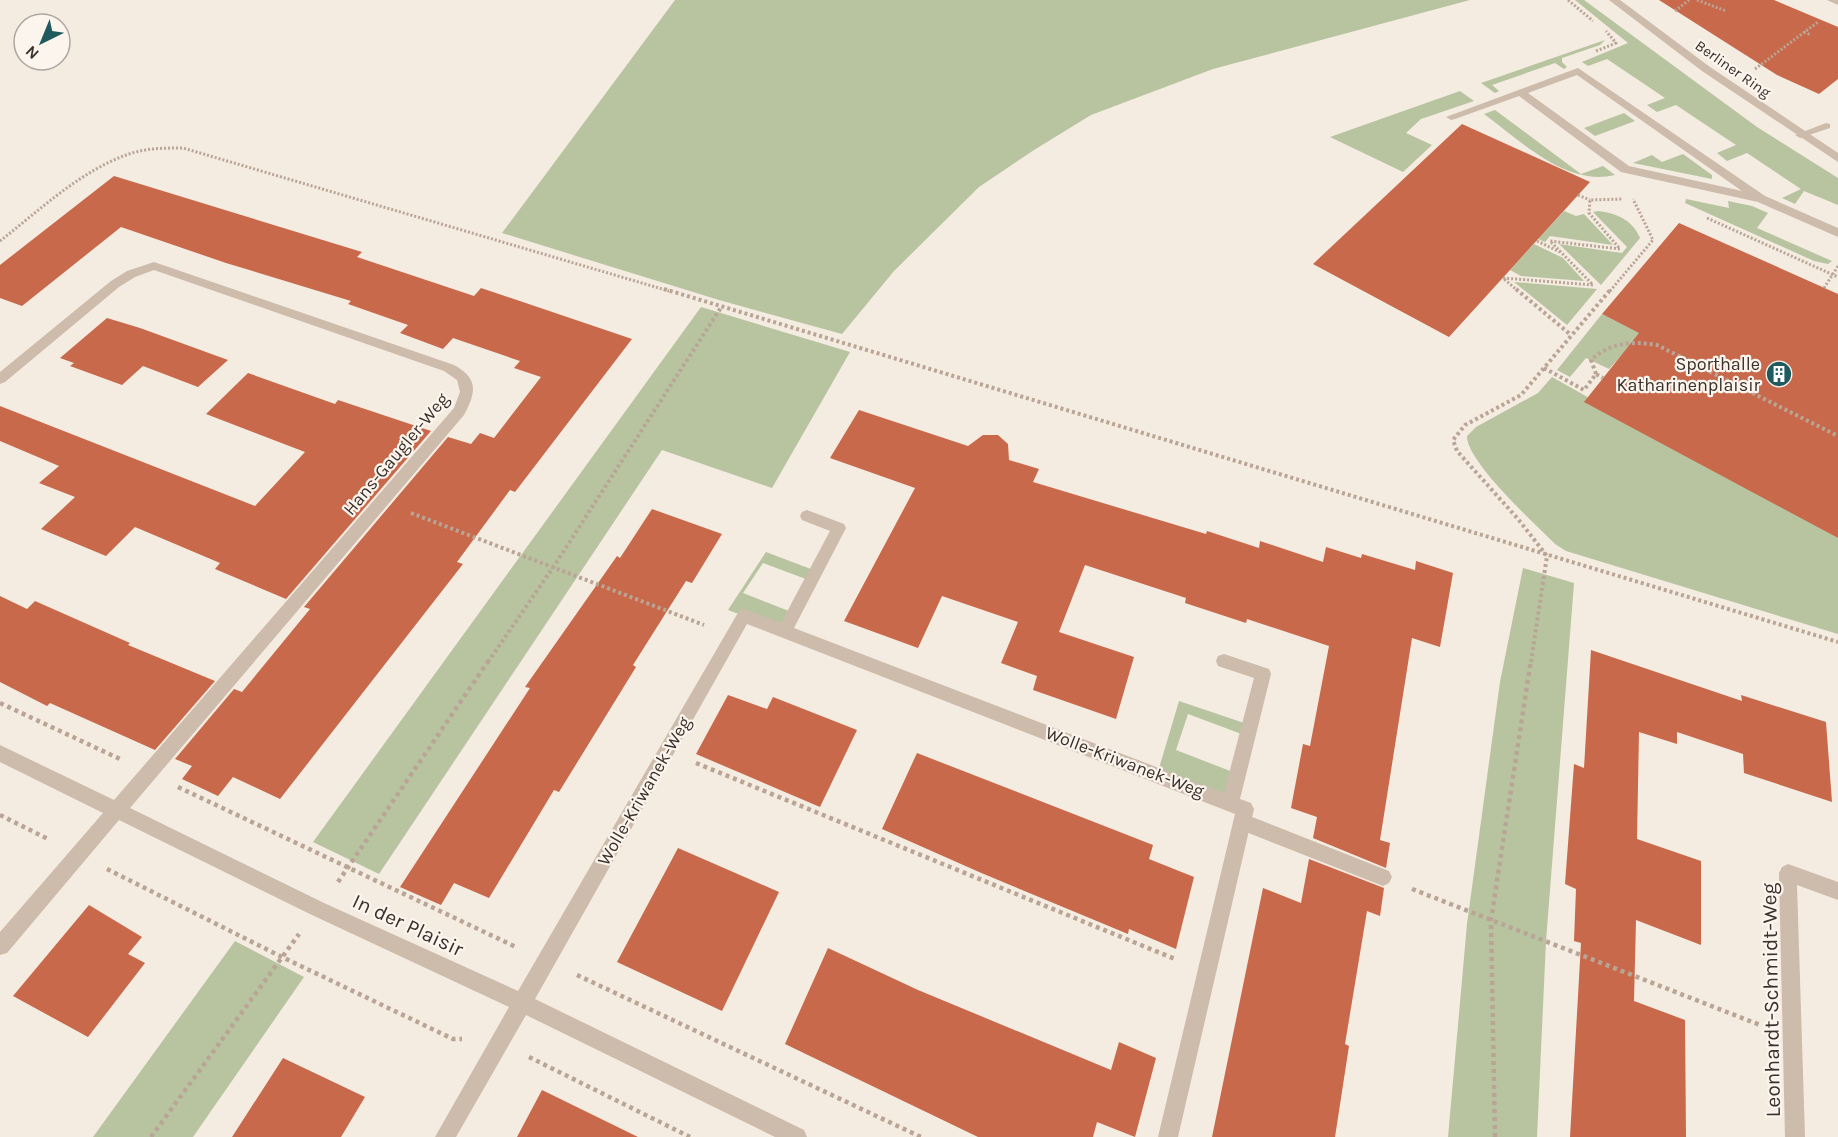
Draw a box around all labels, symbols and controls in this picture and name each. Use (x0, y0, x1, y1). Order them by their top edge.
north arrow (12, 12, 72, 72)
street label: Berliner Ring (1692, 36, 1775, 102)
text: N (21, 42, 43, 63)
place label: Sporthalle Katharinenplaisir (1617, 353, 1760, 396)
building icon: Sporthalle Katharinenplaisir (1764, 359, 1794, 389)
street label: Hans-Gaugler-Weg (338, 388, 454, 520)
street label: Wolle-Kriwanek-Weg (592, 713, 696, 869)
street label: Wolle-Kriwanek-Weg (1043, 722, 1207, 802)
street label: Leonhardt-Schmidt-Weg (1757, 882, 1785, 1118)
street label: In der Plaisir (349, 889, 468, 961)

